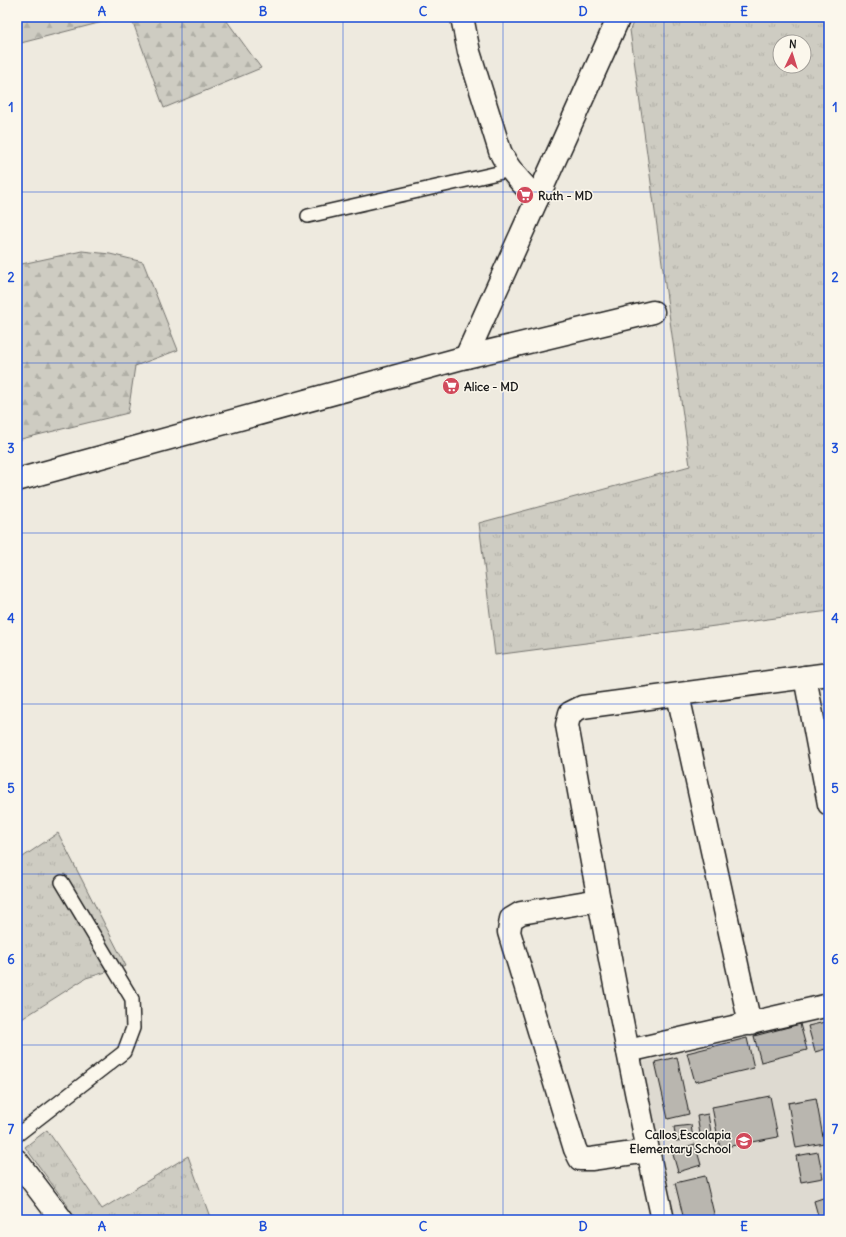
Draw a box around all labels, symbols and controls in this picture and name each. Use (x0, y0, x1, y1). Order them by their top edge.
text: A (98, 3, 107, 20)
text: B (259, 3, 268, 20)
text: C (419, 3, 428, 20)
text: D (578, 3, 588, 20)
text: E (740, 3, 748, 20)
north arrow (772, 34, 812, 74)
text: N (788, 37, 797, 51)
text: 1 (8, 99, 14, 116)
text: 1 (832, 99, 838, 116)
supermarket icon: Ruth - MD (515, 185, 535, 205)
place label: Ruth - MD (538, 188, 593, 203)
text: 2 (7, 269, 15, 286)
text: 2 (831, 269, 839, 286)
supermarket icon: Alice - MD (441, 376, 461, 396)
place label: Alice - MD (464, 379, 519, 394)
text: 3 (7, 440, 15, 457)
text: 3 (831, 440, 839, 457)
text: 4 (7, 610, 15, 627)
text: 4 (831, 610, 839, 627)
text: 5 (7, 780, 15, 797)
text: 5 (831, 780, 839, 797)
text: 6 (7, 951, 15, 968)
text: 6 (831, 951, 839, 968)
text: 7 (8, 1121, 15, 1138)
text: 7 (832, 1121, 839, 1138)
place label: Callos Escolapia Elementary School (630, 1127, 731, 1157)
school or university icon: Callos Escolapia Elementary School (734, 1131, 754, 1151)
text: A (98, 1218, 107, 1235)
text: B (259, 1218, 268, 1235)
text: C (419, 1218, 428, 1235)
text: D (578, 1218, 588, 1235)
text: E (740, 1218, 748, 1235)

